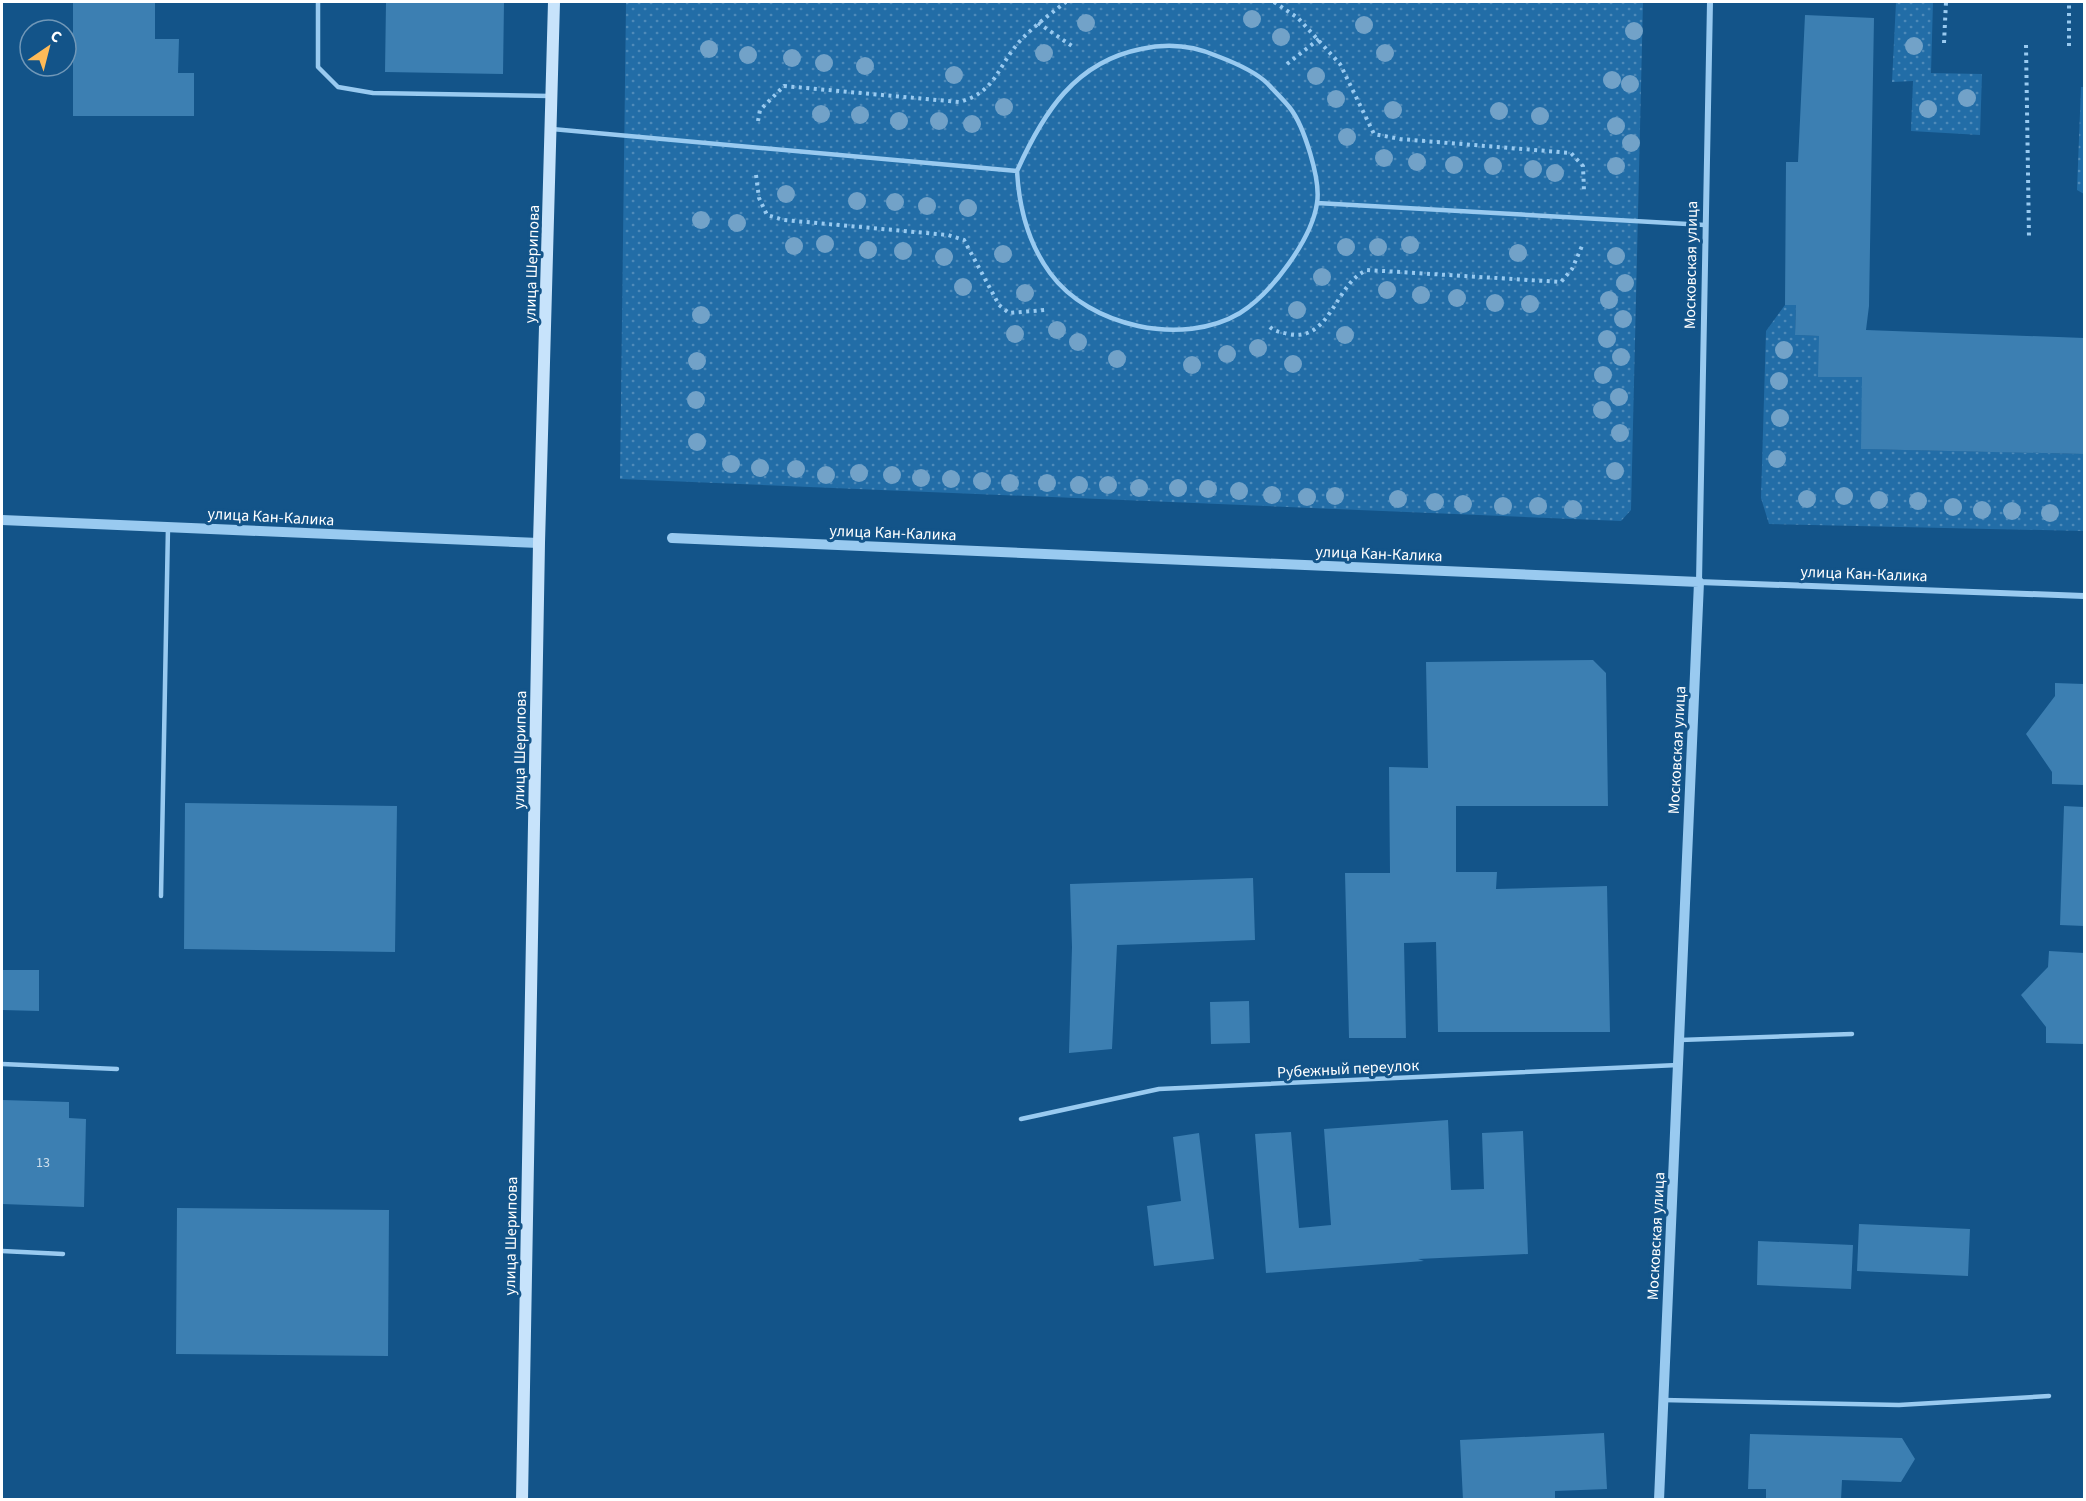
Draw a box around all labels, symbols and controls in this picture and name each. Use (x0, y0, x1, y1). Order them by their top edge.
north arrow (18, 18, 78, 78)
text: С (46, 25, 66, 48)
street label: Московская улица (1679, 201, 1703, 329)
street label: улица Шерипова (519, 204, 545, 324)
street label: улица Кан-Калика (207, 503, 335, 531)
street label: улица Кан-Калика (829, 520, 957, 546)
street label: улица Кан-Калика (1315, 541, 1443, 567)
street label: улица Кан-Калика (1800, 561, 1928, 587)
street label: Московская улица (1663, 685, 1691, 815)
street label: улица Шерипова (508, 690, 532, 810)
street label: Рубежный переулок (1276, 1054, 1420, 1084)
house number: 13 (36, 1153, 50, 1173)
street label: Московская улица (1642, 1171, 1670, 1301)
street label: улица Шерипова (499, 1176, 523, 1296)

